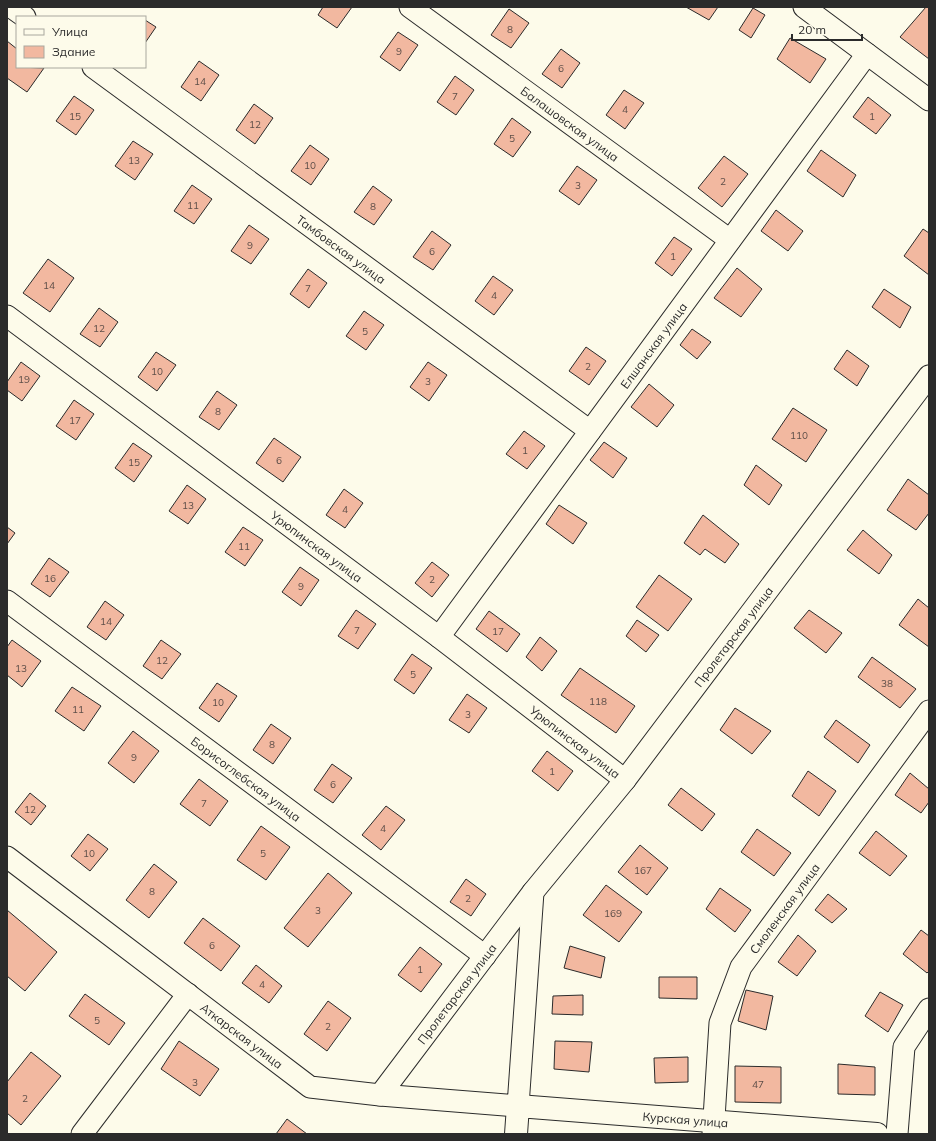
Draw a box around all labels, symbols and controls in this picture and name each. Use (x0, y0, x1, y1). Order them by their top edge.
legend (16, 16, 146, 68)
scale bar (792, 16, 862, 42)
text: 20 m (798, 22, 826, 37)
house number: 8 (507, 23, 513, 36)
text: Улица (51, 24, 88, 39)
text: Здание (52, 44, 96, 59)
house number: 9 (396, 45, 402, 58)
house number: 6 (558, 62, 564, 75)
house number: 14 (194, 75, 206, 88)
street label: Балашовская улица (518, 83, 622, 164)
house number: 7 (452, 90, 458, 103)
house number: 4 (622, 103, 628, 116)
house number: 15 (69, 110, 81, 123)
house number: 1 (869, 110, 875, 123)
house number: 12 (249, 118, 261, 131)
house number: 5 (509, 132, 515, 145)
house number: 13 (128, 154, 140, 167)
house number: 10 (304, 159, 316, 172)
house number: 2 (720, 175, 726, 188)
house number: 3 (575, 179, 581, 192)
house number: 11 (187, 199, 199, 212)
house number: 8 (370, 200, 376, 213)
street label: Тамбовская улица (294, 211, 389, 287)
house number: 9 (247, 239, 253, 252)
house number: 6 (429, 245, 435, 258)
house number: 1 (670, 250, 676, 263)
house number: 14 (43, 279, 55, 292)
house number: 7 (305, 282, 311, 295)
house number: 4 (491, 289, 497, 302)
street label: Елшанская улица (617, 299, 690, 391)
house number: 12 (93, 322, 105, 335)
house number: 5 (362, 325, 368, 338)
house number: 2 (585, 360, 591, 373)
house number: 10 (151, 365, 163, 378)
house number: 19 (18, 373, 30, 386)
house number: 3 (425, 375, 431, 388)
house number: 8 (215, 405, 221, 418)
house number: 17 (69, 414, 81, 427)
house number: 110 (790, 429, 808, 442)
house number: 1 (522, 444, 528, 457)
house number: 6 (276, 454, 282, 467)
house number: 15 (128, 456, 140, 469)
house number: 13 (182, 499, 194, 512)
house number: 4 (342, 503, 348, 516)
street label: Урюпинская улица (267, 507, 366, 585)
house number: 11 (238, 540, 250, 553)
house number: 16 (44, 572, 56, 585)
house number: 2 (429, 573, 435, 586)
house number: 9 (298, 580, 304, 593)
street label: Пролетарская улица (691, 583, 776, 689)
house number: 14 (100, 615, 112, 628)
house number: 7 (354, 624, 360, 637)
house number: 17 (492, 625, 504, 638)
house number: 12 (156, 654, 168, 667)
house number: 13 (15, 662, 27, 675)
house number: 5 (410, 668, 416, 681)
house number: 38 (881, 677, 893, 690)
house number: 118 (589, 695, 607, 708)
house number: 10 (212, 696, 224, 709)
street label: Урюпинская улица (526, 702, 623, 781)
house number: 11 (72, 703, 84, 716)
house number: 3 (465, 708, 471, 721)
street label: Борисоглебская улица (188, 733, 304, 824)
house number: 8 (269, 738, 275, 751)
house number: 9 (131, 751, 137, 764)
house number: 1 (549, 765, 555, 778)
house number: 6 (330, 778, 336, 791)
house number: 7 (201, 797, 207, 810)
house number: 12 (24, 803, 36, 816)
house number: 4 (380, 822, 386, 835)
house number: 10 (83, 847, 95, 860)
house number: 5 (260, 847, 266, 860)
street label: Смоленская улица (746, 860, 822, 956)
house number: 167 (634, 864, 652, 877)
house number: 8 (149, 885, 155, 898)
house number: 2 (465, 892, 471, 905)
house number: 3 (315, 904, 321, 917)
house number: 169 (604, 907, 622, 920)
house number: 6 (209, 939, 215, 952)
street label: Пролетарская улица (414, 940, 499, 1047)
house number: 1 (417, 963, 423, 976)
house number: 4 (259, 978, 265, 991)
street label: Аткарская улица (198, 999, 286, 1071)
house number: 5 (94, 1014, 100, 1027)
house number: 2 (325, 1020, 331, 1033)
house number: 3 (192, 1076, 198, 1089)
house number: 47 (752, 1078, 764, 1091)
house number: 2 (22, 1092, 28, 1105)
street label: Курская улица (642, 1108, 729, 1130)

